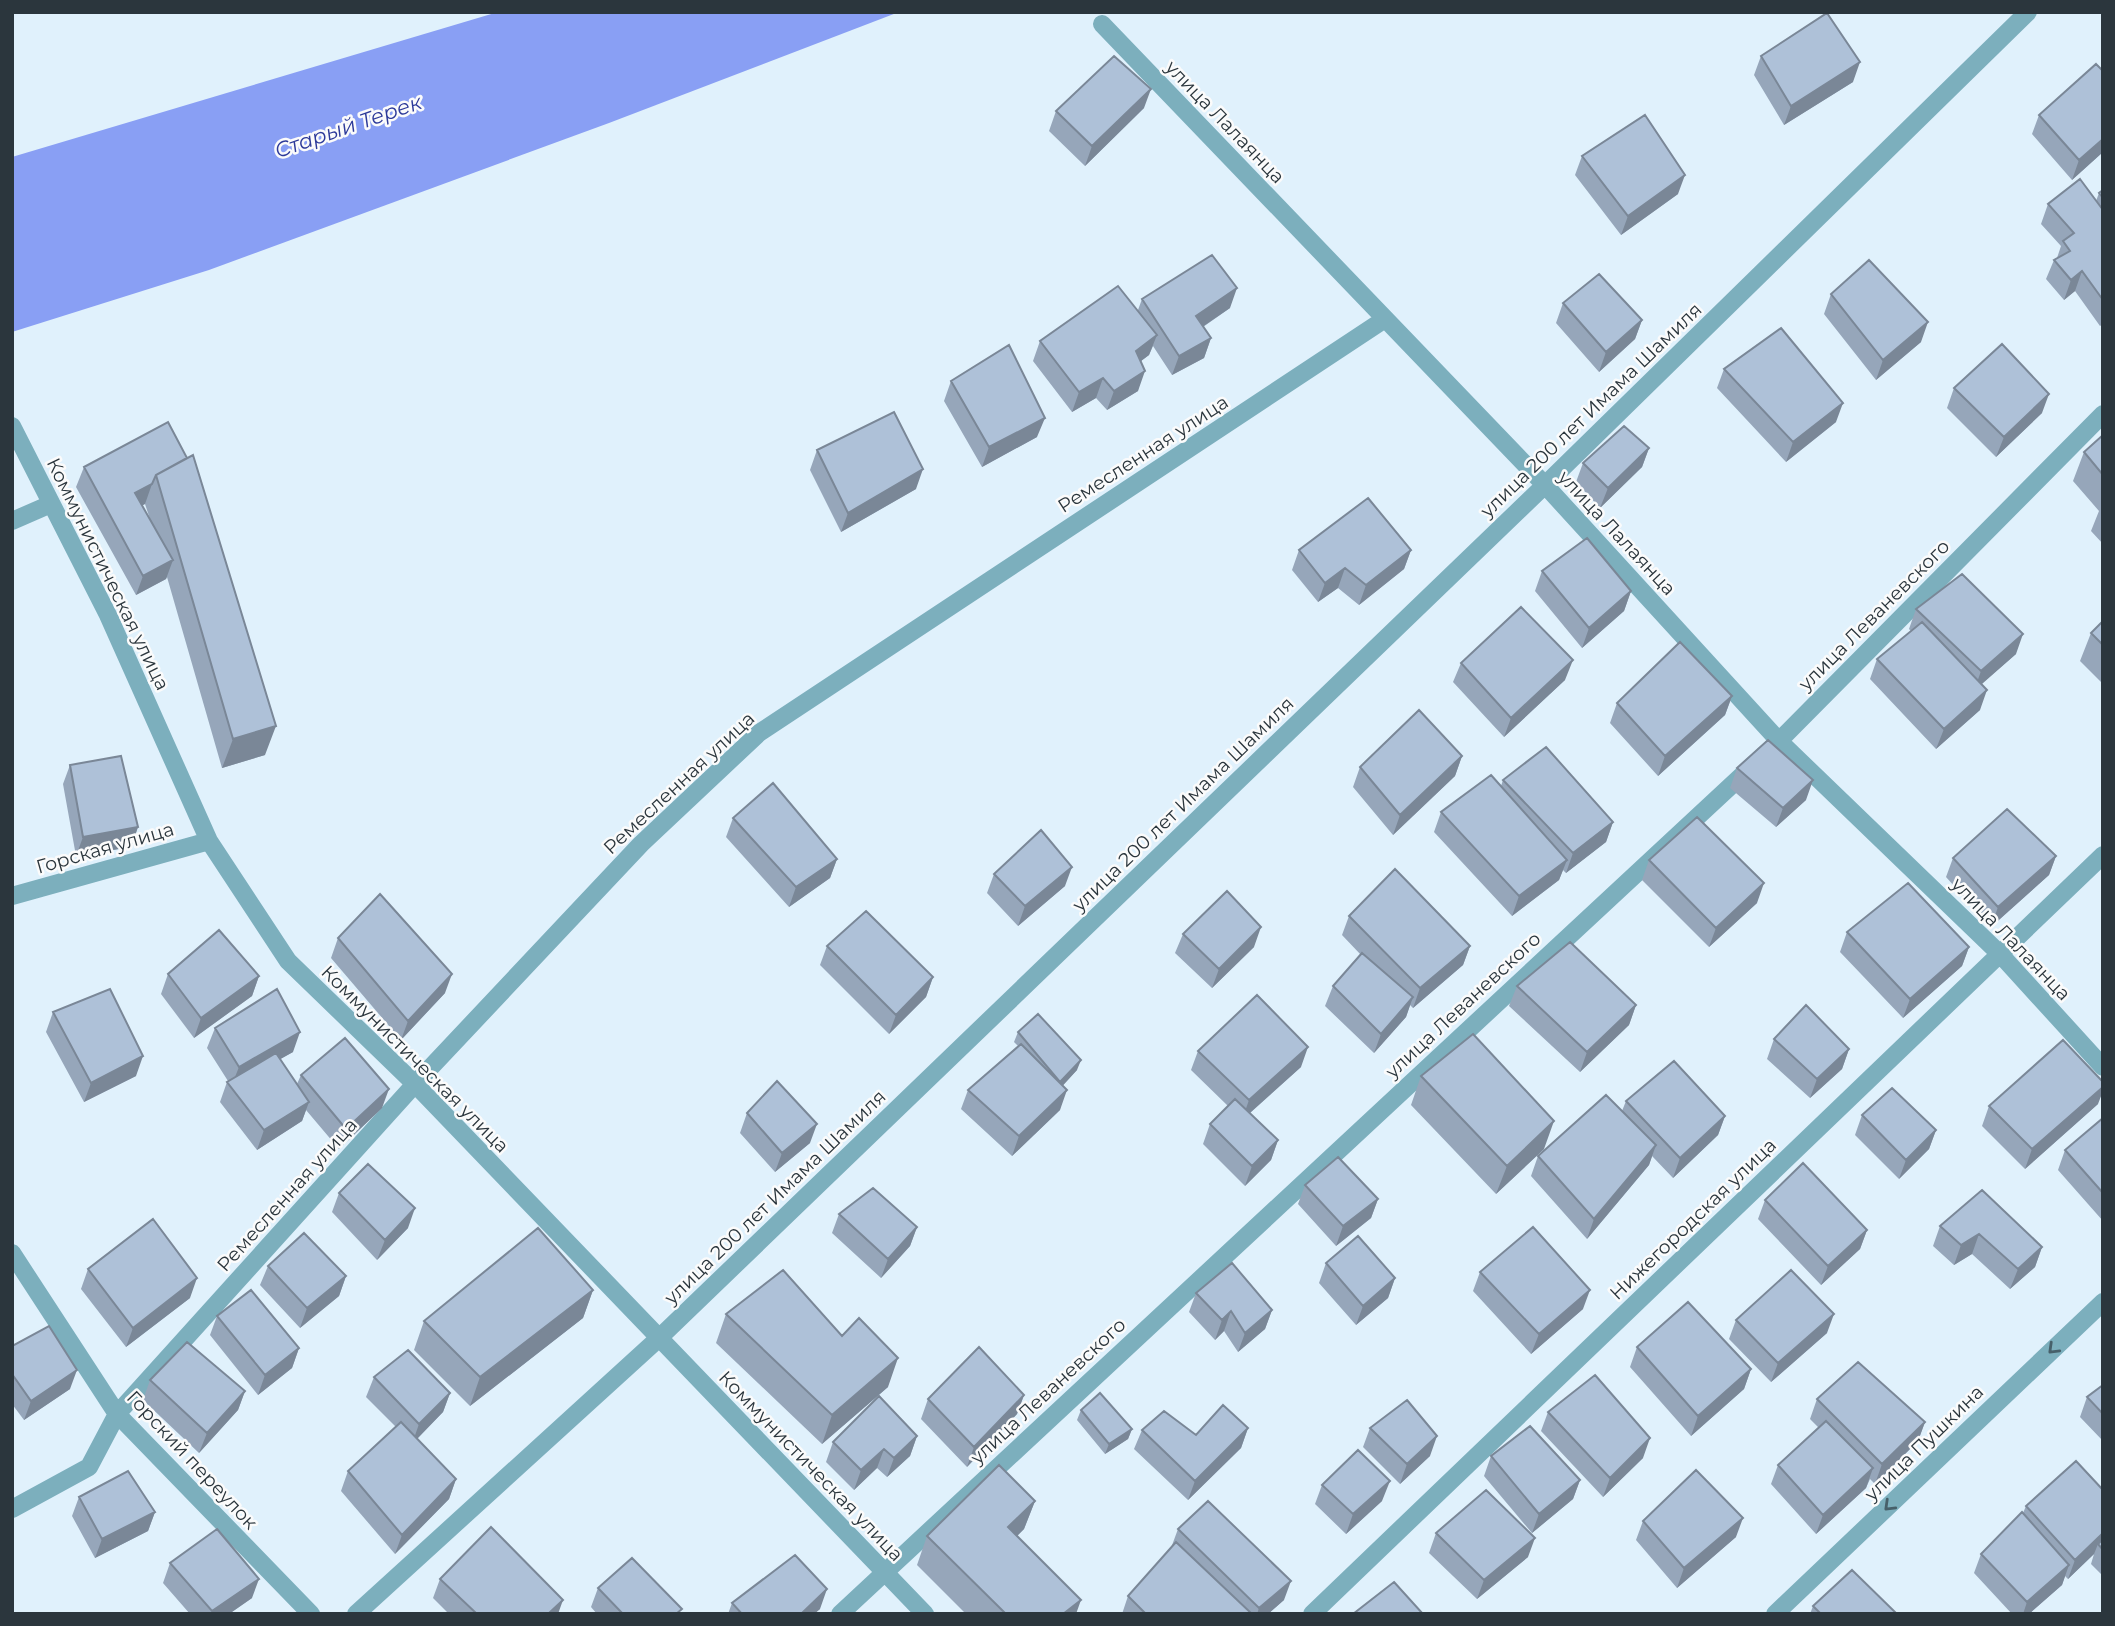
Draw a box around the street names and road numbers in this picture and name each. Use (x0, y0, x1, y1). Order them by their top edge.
street label: улица Лалаянца (1160, 55, 1289, 188)
street label: улица 200 лет Имама Шамиля (1475, 298, 1706, 523)
street label: Ремесленная улица (1054, 390, 1232, 518)
street label: Коммунистическая улица (42, 454, 174, 694)
street label: улица Лалаянца (1553, 465, 1681, 600)
street label: улица Леваневского (1793, 535, 1954, 696)
street label: улица 200 лет Имама Шамиля (1067, 692, 1298, 917)
street label: Ремесленная улица (599, 707, 759, 859)
street label: Горская улица (34, 817, 176, 879)
street label: улица Лалаянца (1946, 872, 2075, 1005)
street label: улица Леваневского (1380, 927, 1545, 1084)
street label: Коммунистическая улица (317, 961, 513, 1157)
street label: улица 200 лет Имама Шамиля (659, 1085, 890, 1310)
street label: Ремесленная улица (212, 1114, 362, 1276)
street label: Нижегородская улица (1605, 1134, 1781, 1304)
street label: улица Леваневского (965, 1313, 1130, 1470)
street label: Коммунистическая улица (714, 1366, 908, 1566)
street label: улица Пушкина (1859, 1380, 1988, 1506)
street label: Горский переулок (122, 1386, 262, 1534)

